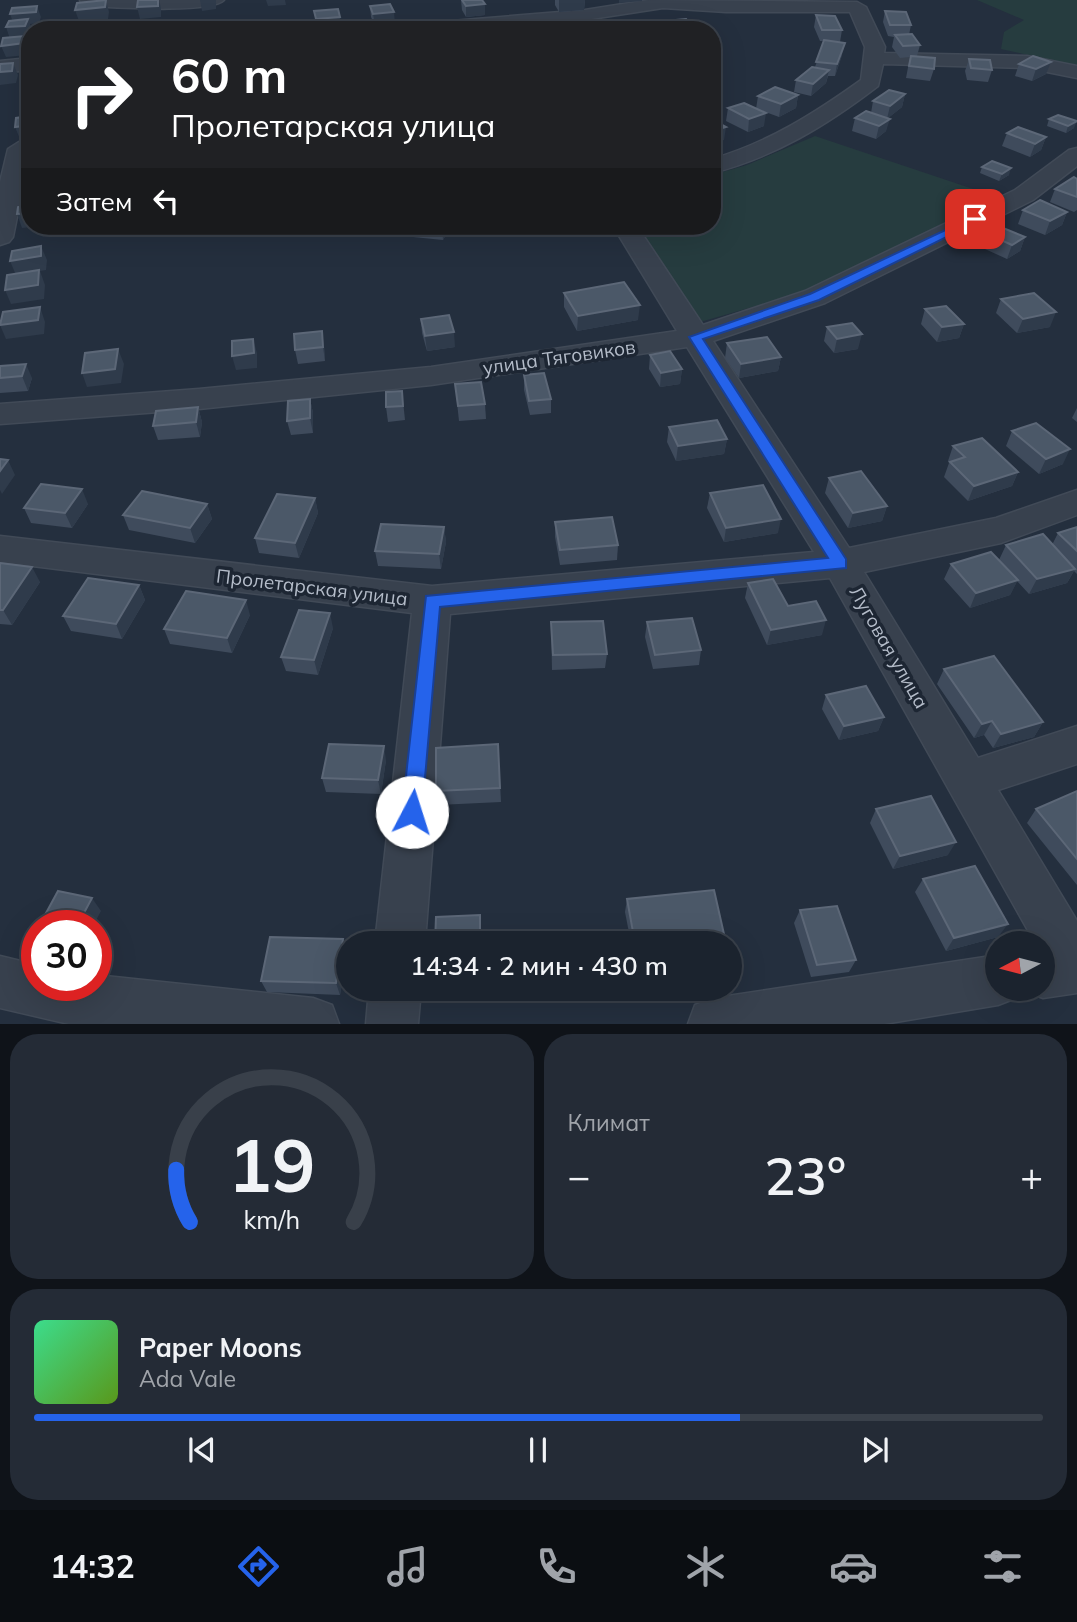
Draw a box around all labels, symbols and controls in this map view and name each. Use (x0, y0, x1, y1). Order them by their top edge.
text: 60 m (171, 44, 287, 105)
icon: right (56, 49, 147, 140)
text: Пролетарская улица (171, 105, 495, 145)
icon: left (147, 182, 185, 220)
text: Затем (56, 185, 133, 218)
pin (945, 189, 1005, 249)
icon: arrive (956, 200, 994, 238)
street label: улица Тяговиков (481, 334, 637, 380)
street label: Пролетарская улица (215, 563, 409, 611)
street label: Луговая улица (844, 582, 934, 712)
position arrow (375, 775, 449, 849)
speed limit sign: 30 (21, 910, 112, 1001)
north arrow (985, 931, 1055, 1001)
map controls (985, 931, 1055, 1001)
text: 14:34 · 2 мин · 430 m (410, 949, 668, 982)
text: Климат (568, 1108, 650, 1137)
text: 19 (228, 1120, 315, 1211)
text: 23° (764, 1143, 846, 1208)
text: − (568, 1152, 590, 1200)
text: + (1020, 1152, 1043, 1200)
text: km/h (243, 1204, 300, 1235)
text: Paper Moons (139, 1331, 302, 1364)
text: Ada Vale (139, 1364, 236, 1393)
icon: previous (183, 1431, 221, 1469)
icon: pause (519, 1431, 557, 1469)
icon: next (856, 1431, 894, 1469)
icon: directions (234, 1542, 283, 1591)
icon: music (383, 1542, 432, 1591)
icon: phone (532, 1542, 581, 1591)
icon: climate (681, 1542, 730, 1591)
icon: car (829, 1542, 878, 1591)
icon: filters (978, 1542, 1027, 1591)
text: 14:32 (50, 1546, 135, 1586)

